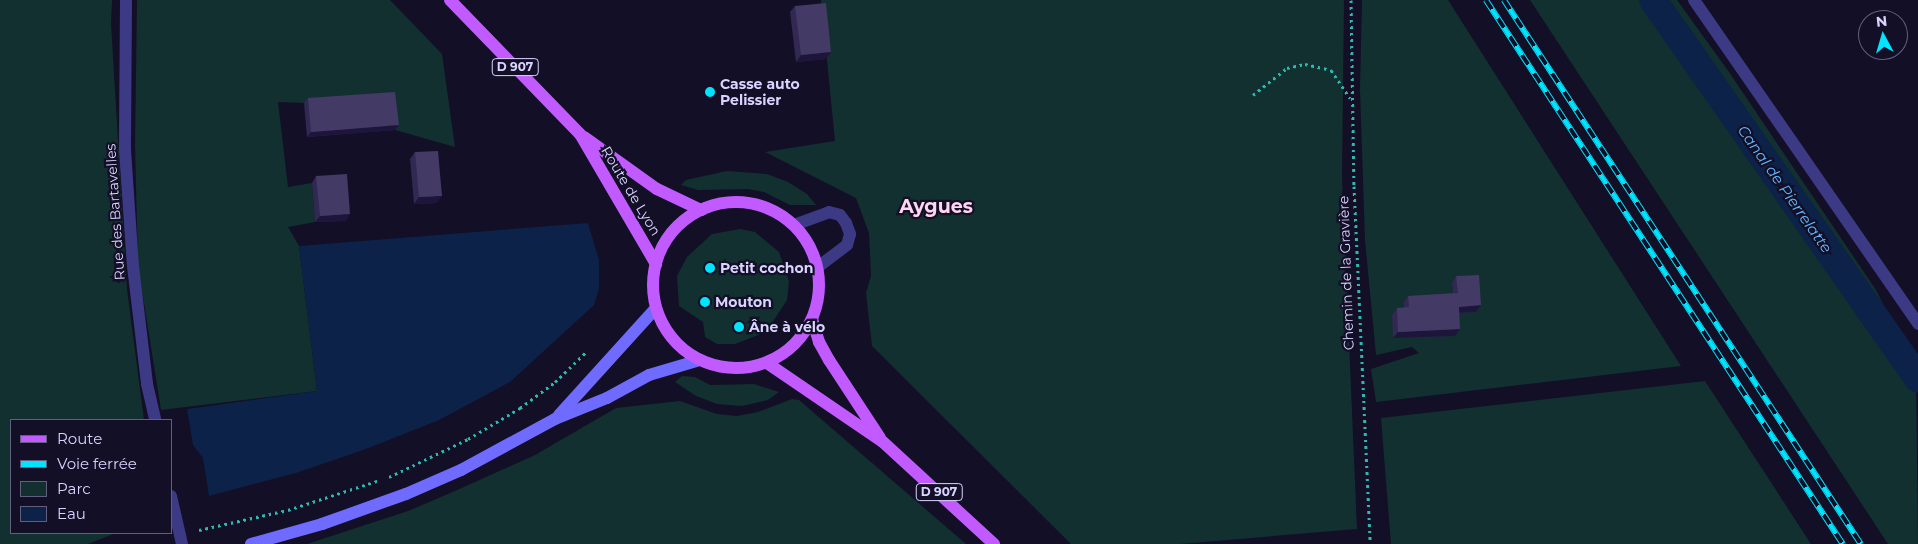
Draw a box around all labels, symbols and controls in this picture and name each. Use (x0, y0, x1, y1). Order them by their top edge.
north arrow (1858, 10, 1908, 60)
text: N (1875, 12, 1888, 31)
road number: D 907 (491, 58, 539, 76)
place label: Casse auto Pelissier (720, 76, 800, 108)
marker: Casse auto Pelissier (704, 86, 716, 98)
water label: Canal de Pierrelatte (1734, 122, 1836, 256)
street label: Rue des Bartavelles (102, 143, 128, 281)
street label: Route de Lyon (598, 143, 664, 239)
street label: Chemin de la Gravière (1335, 195, 1357, 351)
district label: Aygues (899, 196, 973, 218)
place label: Petit cochon (720, 260, 813, 276)
marker: Petit cochon (704, 262, 716, 274)
place label: Mouton (715, 294, 772, 310)
marker: Mouton (699, 296, 711, 308)
place label: Âne à vélo (749, 319, 825, 335)
marker: Âne à vélo (733, 321, 745, 333)
legend (10, 419, 172, 534)
text: Route (57, 429, 102, 448)
text: Voie ferrée (57, 454, 137, 473)
text: Parc (57, 479, 91, 498)
road number: D 907 (915, 482, 963, 502)
text: Eau (57, 504, 86, 523)

